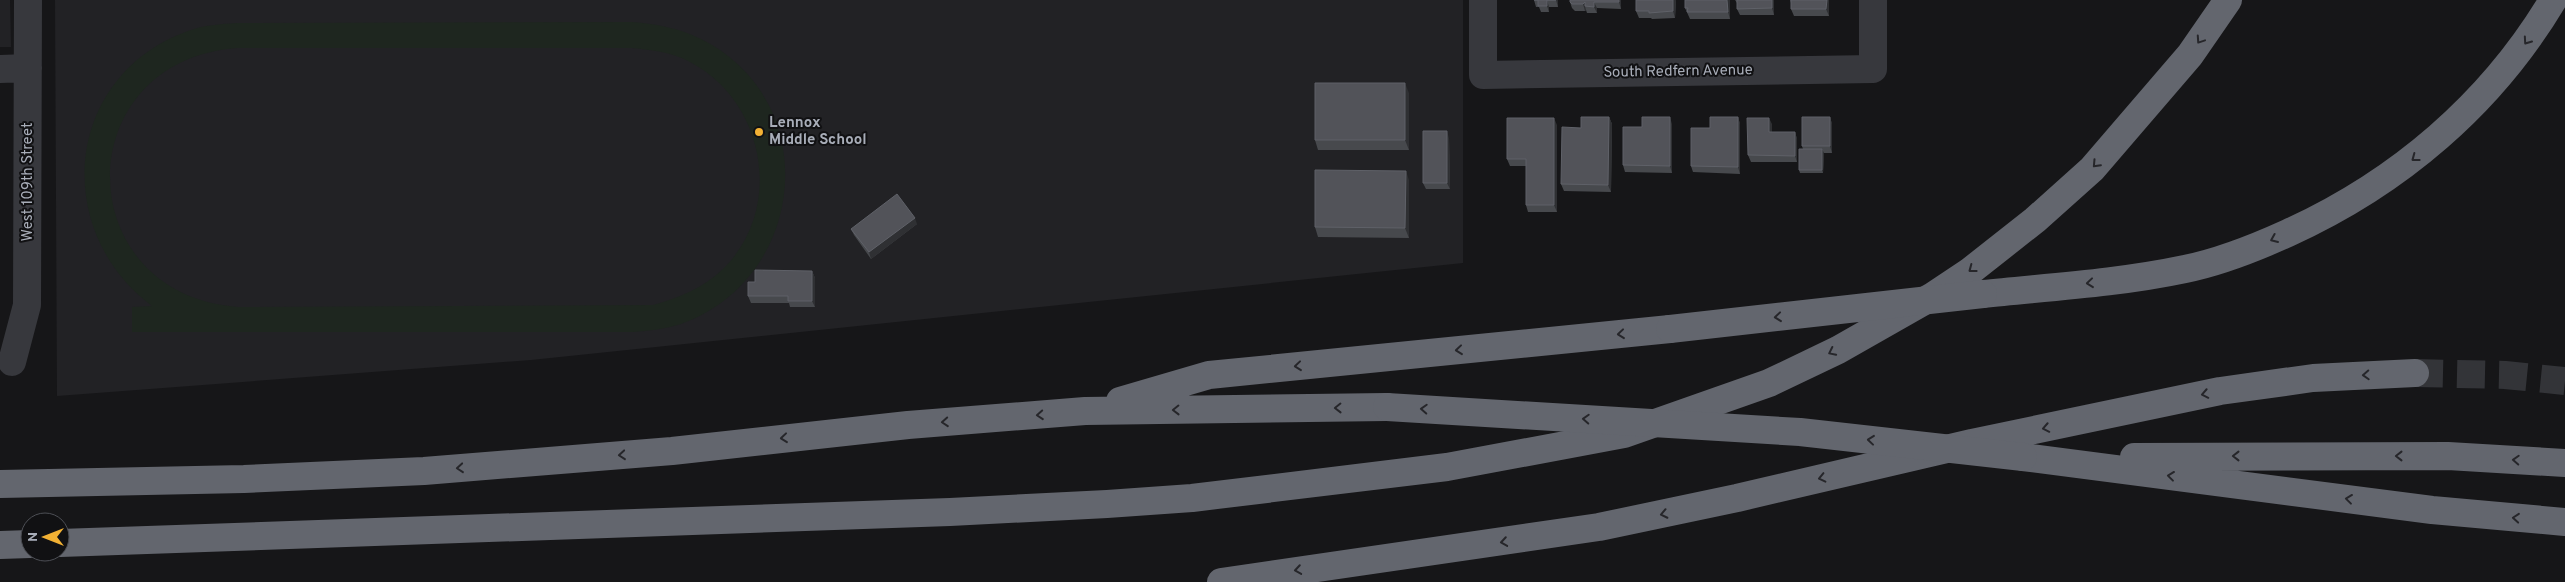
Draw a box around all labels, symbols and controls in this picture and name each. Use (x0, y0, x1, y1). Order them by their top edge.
one-way arrow (2197, 35, 2206, 44)
one-way arrow (2524, 35, 2533, 45)
street label: South Redfern Avenue (1603, 61, 1753, 83)
place label: Lennox Middle School (769, 114, 867, 150)
street label: West 109th Street (19, 122, 38, 242)
marker: Lennox Middle School (753, 126, 765, 138)
one-way arrow (2412, 152, 2421, 160)
one-way arrow (2092, 159, 2101, 168)
one-way arrow (2271, 234, 2279, 244)
one-way arrow (1968, 263, 1978, 272)
one-way arrow (2085, 277, 2093, 288)
one-way arrow (1773, 311, 1781, 322)
one-way arrow (1617, 328, 1625, 339)
one-way arrow (1455, 344, 1463, 355)
one-way arrow (1828, 346, 1837, 357)
one-way arrow (1293, 360, 1301, 371)
one-way arrow (2362, 370, 2370, 381)
one-way arrow (2201, 388, 2209, 399)
one-way arrow (1334, 403, 1342, 413)
one-way arrow (1420, 404, 1428, 415)
one-way arrow (1172, 405, 1180, 415)
one-way arrow (1035, 409, 1043, 420)
one-way arrow (1582, 414, 1590, 425)
one-way arrow (941, 416, 949, 427)
one-way arrow (2042, 423, 2051, 433)
one-way arrow (779, 433, 787, 444)
one-way arrow (1866, 435, 1874, 446)
one-way arrow (618, 449, 626, 460)
one-way arrow (2232, 451, 2240, 461)
one-way arrow (2395, 451, 2402, 461)
one-way arrow (2512, 454, 2520, 465)
one-way arrow (456, 463, 464, 474)
one-way arrow (2166, 471, 2174, 482)
one-way arrow (1818, 472, 1827, 483)
one-way arrow (2345, 494, 2353, 505)
one-way arrow (1659, 508, 1668, 519)
north arrow (20, 512, 70, 562)
one-way arrow (2512, 512, 2520, 523)
text: N (25, 532, 42, 542)
one-way arrow (1499, 536, 1507, 547)
one-way arrow (1294, 564, 1302, 575)

